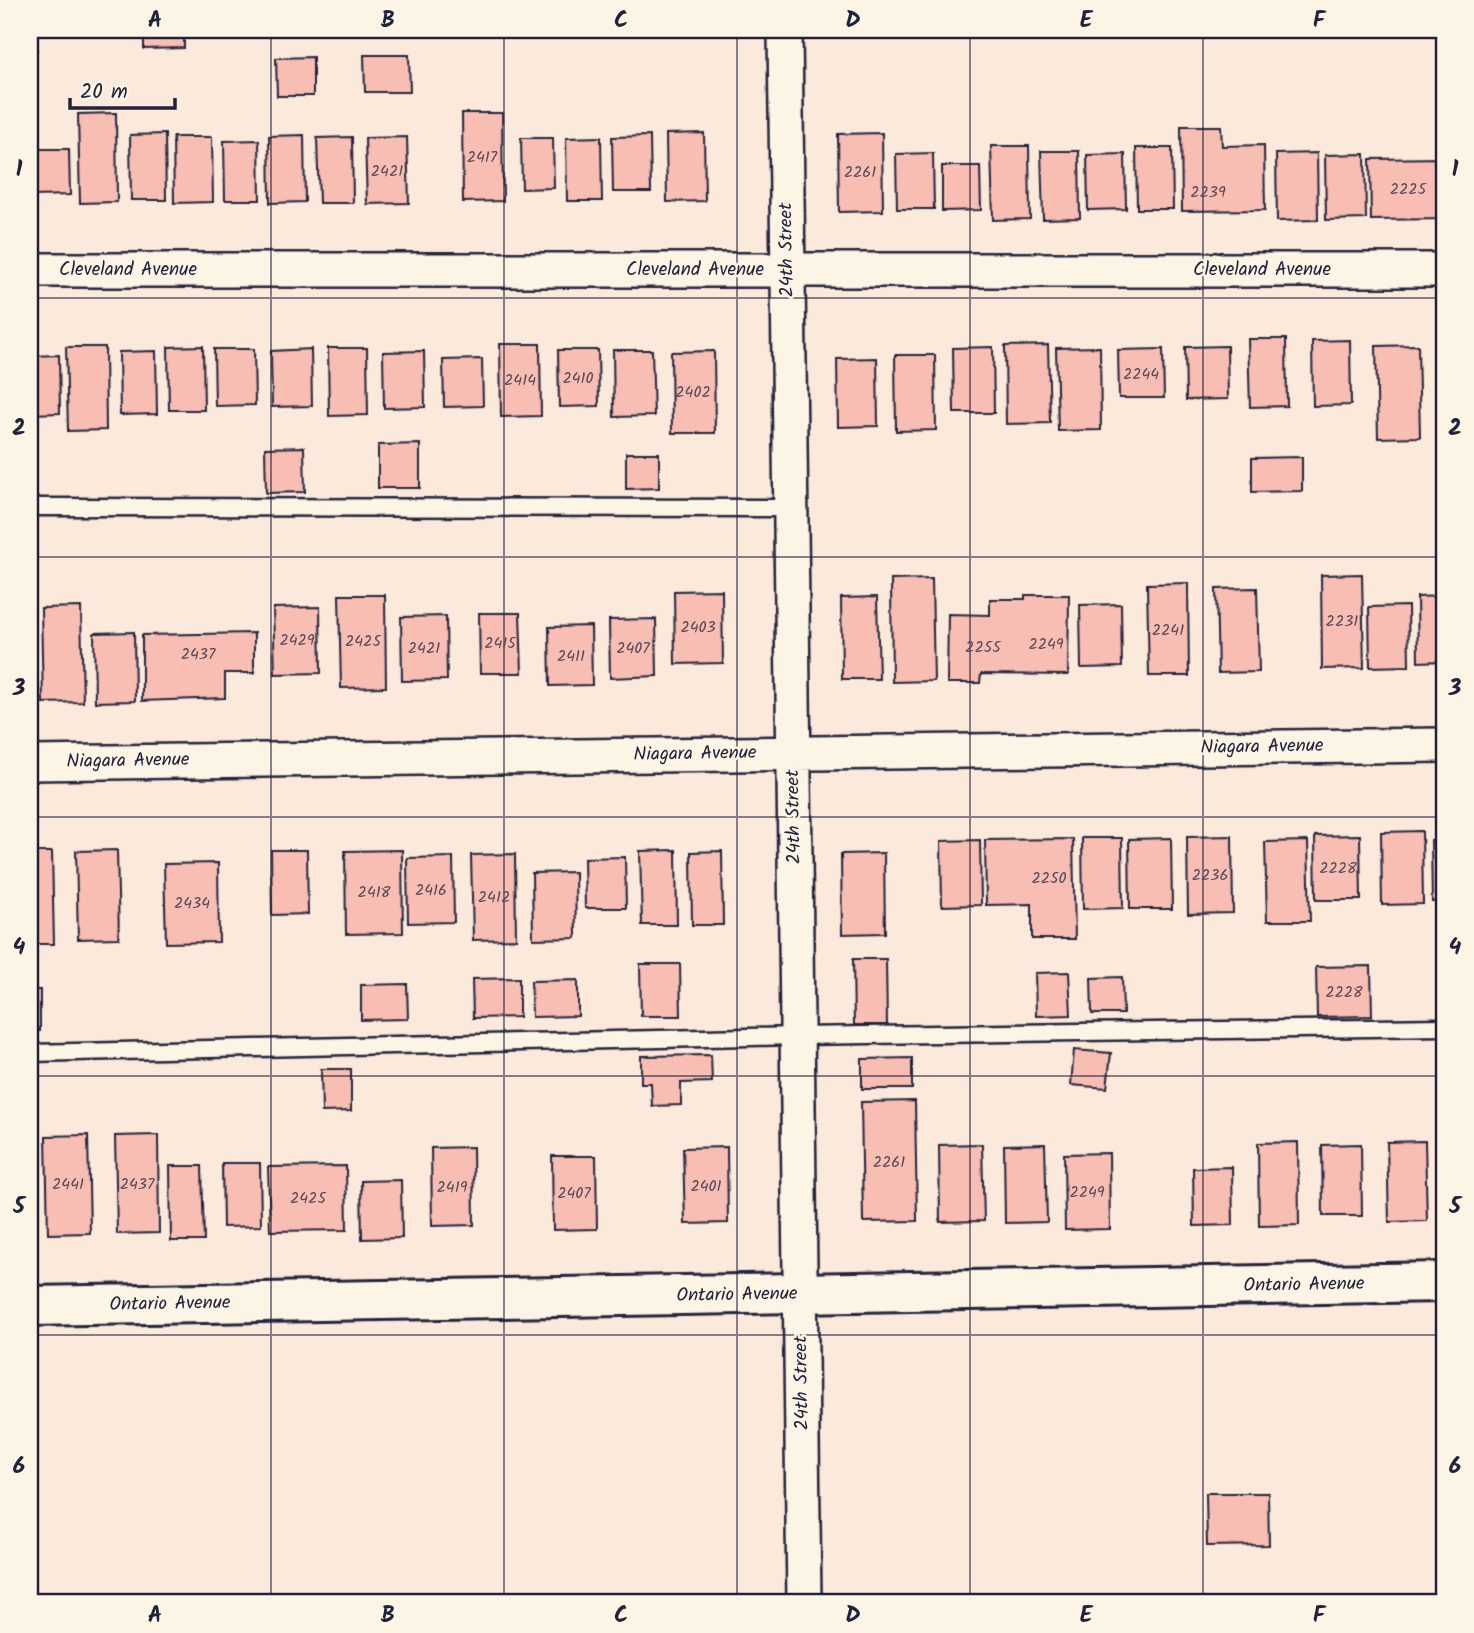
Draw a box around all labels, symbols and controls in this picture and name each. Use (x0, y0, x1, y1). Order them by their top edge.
text: A (148, 3, 162, 39)
text: B (381, 3, 395, 39)
text: C (614, 3, 628, 39)
text: D (845, 3, 861, 39)
text: E (1080, 3, 1094, 39)
text: F (1313, 3, 1327, 39)
scale bar (70, 66, 175, 110)
text: 20 m (80, 76, 128, 109)
house number: 2417 (467, 145, 498, 170)
text: 1 (16, 152, 23, 188)
text: 1 (1452, 152, 1459, 188)
house number: 2421 (371, 159, 403, 184)
house number: 2261 (844, 160, 876, 185)
house number: 2225 (1390, 177, 1428, 202)
house number: 2239 (1190, 180, 1226, 205)
street label: 24th Street (771, 202, 803, 298)
street label: Cleveland Avenue (59, 255, 197, 285)
street label: Cleveland Avenue (626, 255, 764, 285)
street label: Cleveland Avenue (1193, 255, 1331, 285)
house number: 2244 (1123, 362, 1159, 387)
house number: 2410 (562, 366, 594, 391)
house number: 2414 (504, 368, 536, 393)
house number: 2402 (675, 380, 711, 405)
text: 2 (12, 411, 26, 447)
text: 2 (1448, 411, 1462, 447)
house number: 2231 (1326, 609, 1358, 634)
house number: 2403 (680, 615, 716, 640)
house number: 2241 (1152, 618, 1184, 643)
house number: 2429 (279, 628, 315, 653)
house number: 2425 (345, 629, 382, 654)
house number: 2415 (484, 631, 517, 656)
house number: 2249 (1028, 632, 1064, 657)
house number: 2255 (965, 635, 1002, 660)
house number: 2421 (408, 636, 440, 661)
house number: 2407 (616, 636, 650, 661)
house number: 2437 (181, 642, 216, 667)
house number: 2411 (557, 644, 585, 669)
text: 3 (12, 671, 26, 707)
text: 3 (1448, 671, 1462, 707)
street label: Niagara Avenue (1200, 731, 1324, 763)
street label: Niagara Avenue (633, 738, 757, 770)
street label: Niagara Avenue (66, 745, 190, 777)
street label: 24th Street (778, 769, 810, 865)
house number: 2228 (1319, 856, 1357, 881)
house number: 2236 (1192, 863, 1228, 888)
house number: 2250 (1031, 866, 1067, 891)
house number: 2416 (415, 878, 447, 903)
house number: 2418 (358, 880, 391, 905)
house number: 2412 (478, 885, 510, 910)
house number: 2434 (174, 891, 210, 916)
text: 4 (13, 930, 26, 966)
text: 4 (1449, 930, 1462, 966)
house number: 2228 (1325, 980, 1363, 1005)
house number: 2261 (873, 1150, 905, 1175)
house number: 2441 (52, 1172, 84, 1197)
house number: 2437 (120, 1172, 155, 1197)
house number: 2401 (690, 1174, 722, 1199)
house number: 2419 (437, 1175, 468, 1200)
house number: 2249 (1069, 1180, 1105, 1205)
house number: 2407 (557, 1181, 591, 1206)
house number: 2425 (290, 1186, 327, 1211)
text: 5 (12, 1189, 27, 1225)
text: 5 (1448, 1189, 1463, 1225)
street label: Ontario Avenue (1243, 1269, 1365, 1301)
street label: Ontario Avenue (676, 1279, 798, 1311)
street label: Ontario Avenue (109, 1288, 231, 1320)
street label: 24th Street (786, 1335, 818, 1431)
text: 6 (13, 1449, 25, 1485)
text: 6 (1449, 1449, 1461, 1485)
text: A (148, 1598, 162, 1633)
text: B (381, 1598, 395, 1633)
text: C (614, 1598, 628, 1633)
text: D (845, 1598, 861, 1633)
text: E (1080, 1598, 1094, 1633)
text: F (1313, 1598, 1327, 1633)

